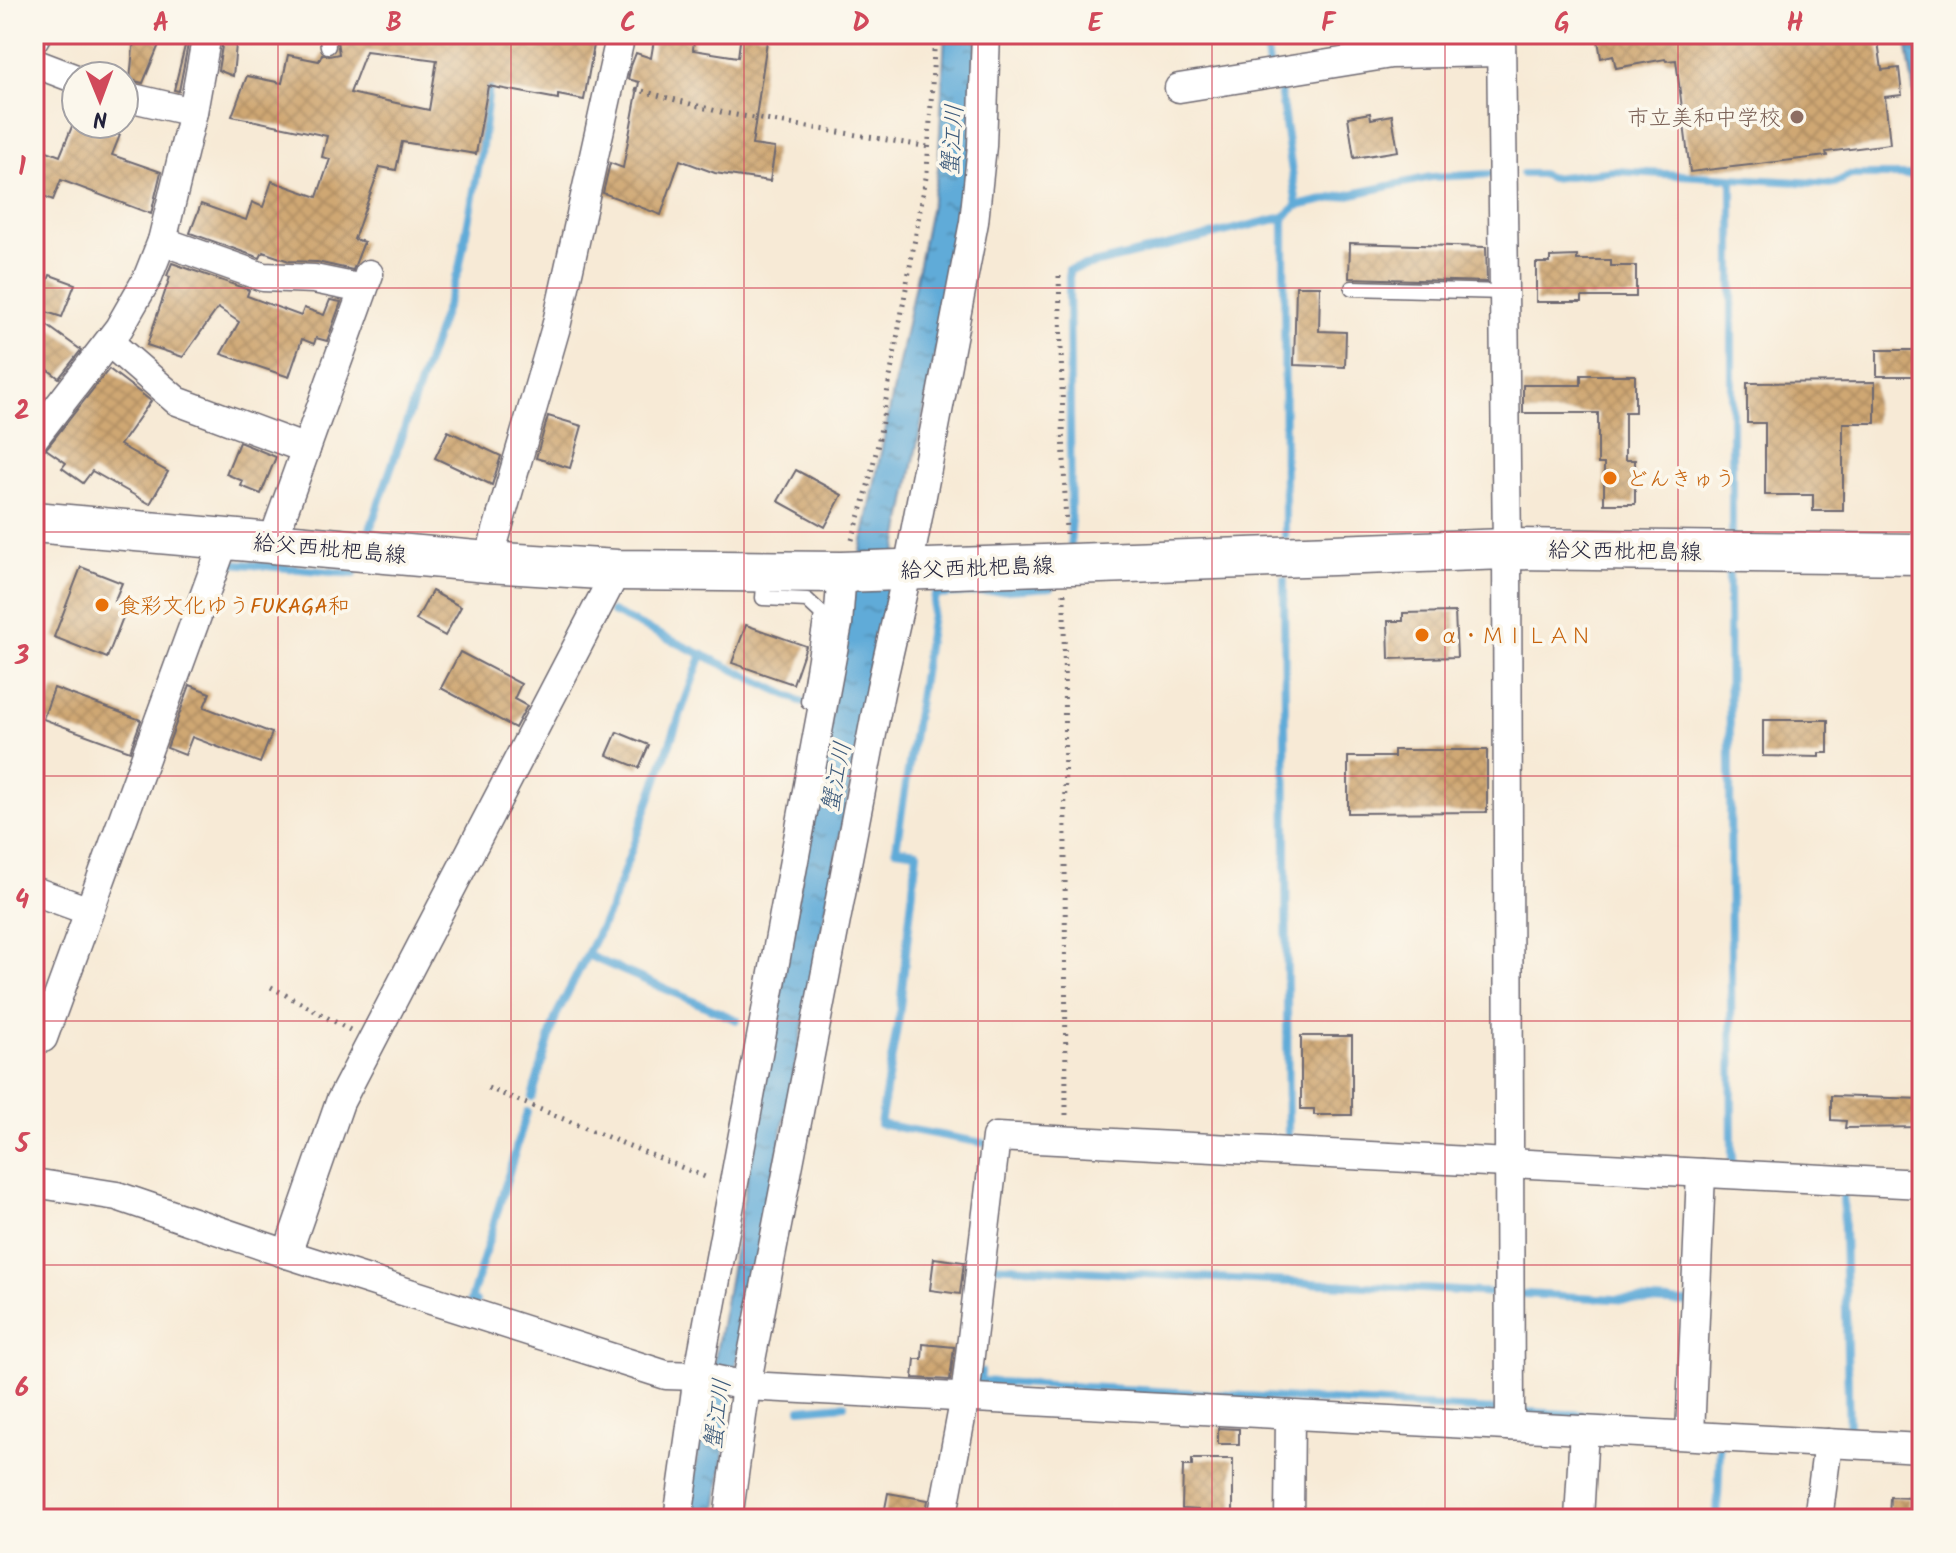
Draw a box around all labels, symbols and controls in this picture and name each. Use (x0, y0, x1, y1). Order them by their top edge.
text: A (153, 3, 169, 45)
text: B (386, 3, 402, 45)
text: C (620, 3, 636, 45)
text: D (852, 3, 870, 45)
text: E (1088, 3, 1104, 45)
text: F (1321, 3, 1337, 45)
text: G (1554, 3, 1570, 45)
text: H (1787, 3, 1804, 45)
north arrow (60, 60, 140, 140)
text: N (93, 100, 108, 135)
place label: 市立美和中学校 (1627, 102, 1781, 137)
water label: 蟹江川 (932, 103, 975, 177)
marker: 市立美和中学校 (1788, 108, 1806, 126)
text: 1 (18, 147, 26, 189)
text: 2 (14, 391, 30, 433)
place label: どんきゅう (1626, 463, 1736, 498)
marker: どんきゅう (1601, 469, 1619, 487)
street label: 給父西枇杷島線 (252, 526, 408, 575)
street label: 給父西枇杷島線 (1548, 534, 1702, 571)
street label: 給父西枇杷島線 (900, 549, 1055, 590)
place label: 食彩文化ゆうFUKAGA和 (118, 590, 350, 625)
marker: 食彩文化ゆうFUKAGA和 (93, 596, 111, 614)
place label: α・ＭＩＬＡＮ (1438, 620, 1592, 655)
marker: α・ＭＩＬＡＮ (1413, 626, 1431, 644)
text: 3 (14, 636, 29, 678)
water label: 蟹江川 (811, 738, 863, 816)
text: 4 (15, 880, 29, 922)
text: 5 (14, 1124, 30, 1166)
text: 6 (15, 1368, 29, 1410)
water label: 蟹江川 (694, 1376, 743, 1453)

